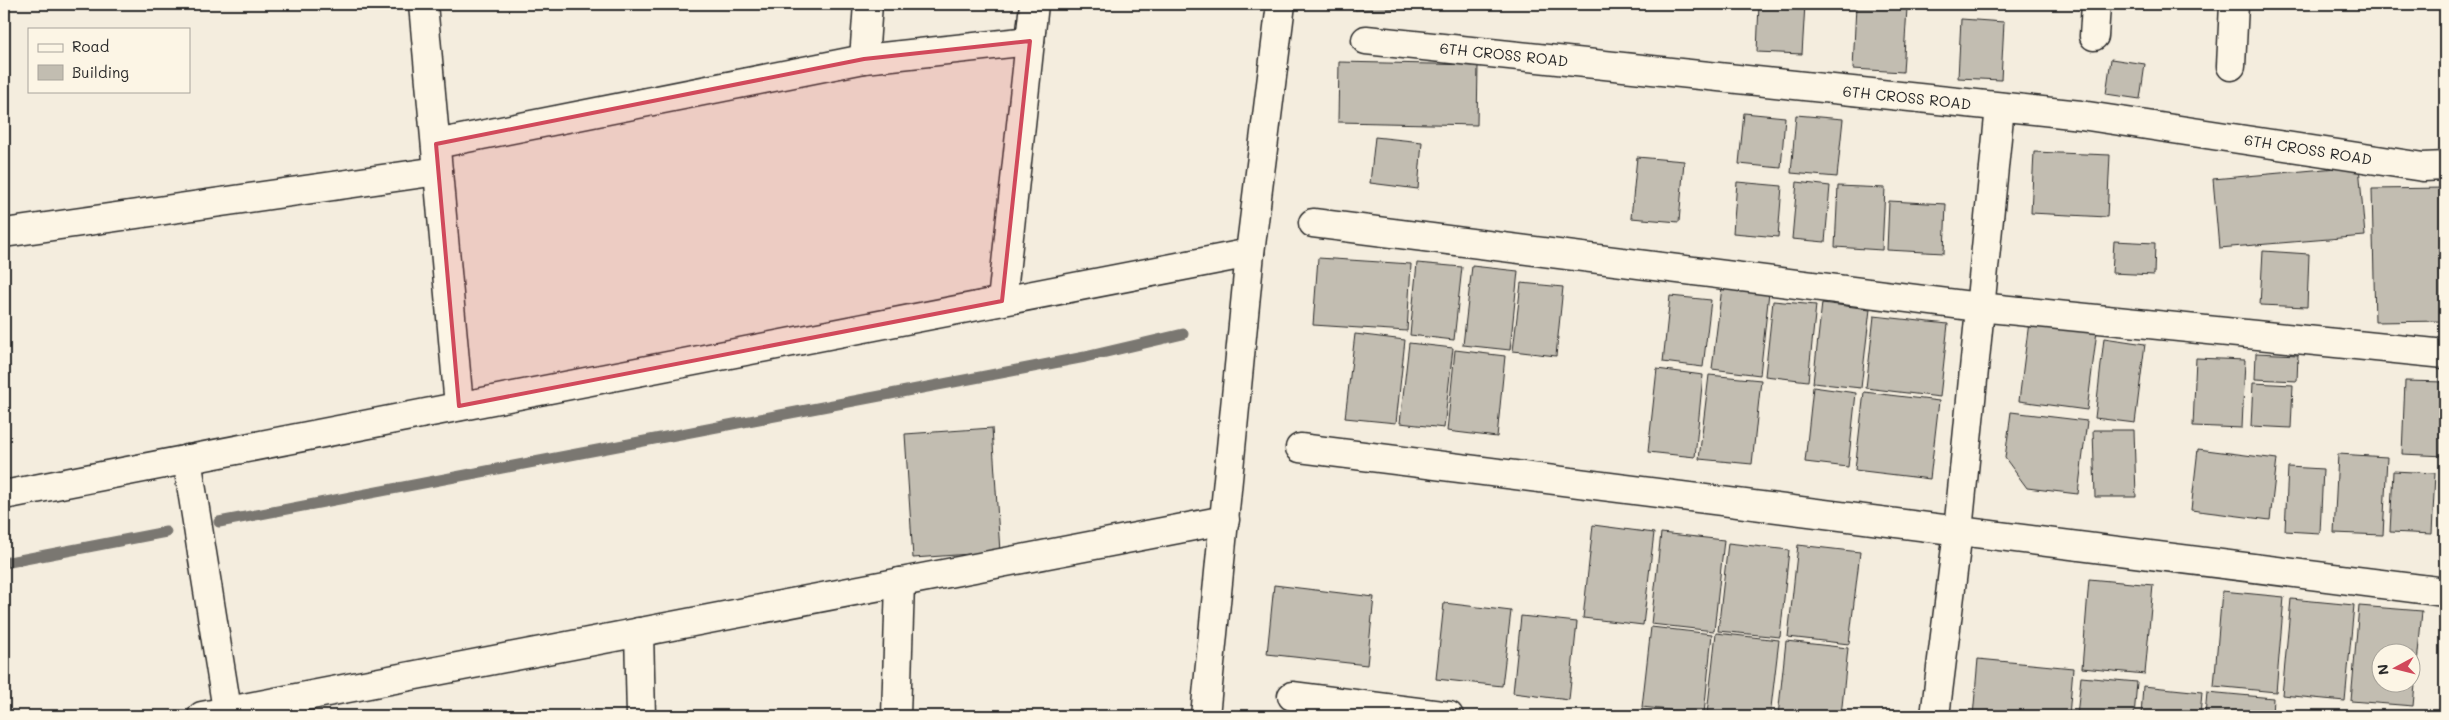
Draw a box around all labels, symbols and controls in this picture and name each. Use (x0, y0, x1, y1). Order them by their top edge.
legend (28, 28, 190, 92)
text: Road (72, 36, 109, 56)
street label: 6TH CROSS ROAD (1439, 37, 1569, 71)
text: Building (72, 62, 129, 82)
street label: 6TH CROSS ROAD (1842, 80, 1972, 114)
street label: 6TH CROSS ROAD (2243, 129, 2373, 169)
north arrow (2372, 642, 2422, 692)
text: N (2373, 663, 2393, 676)

